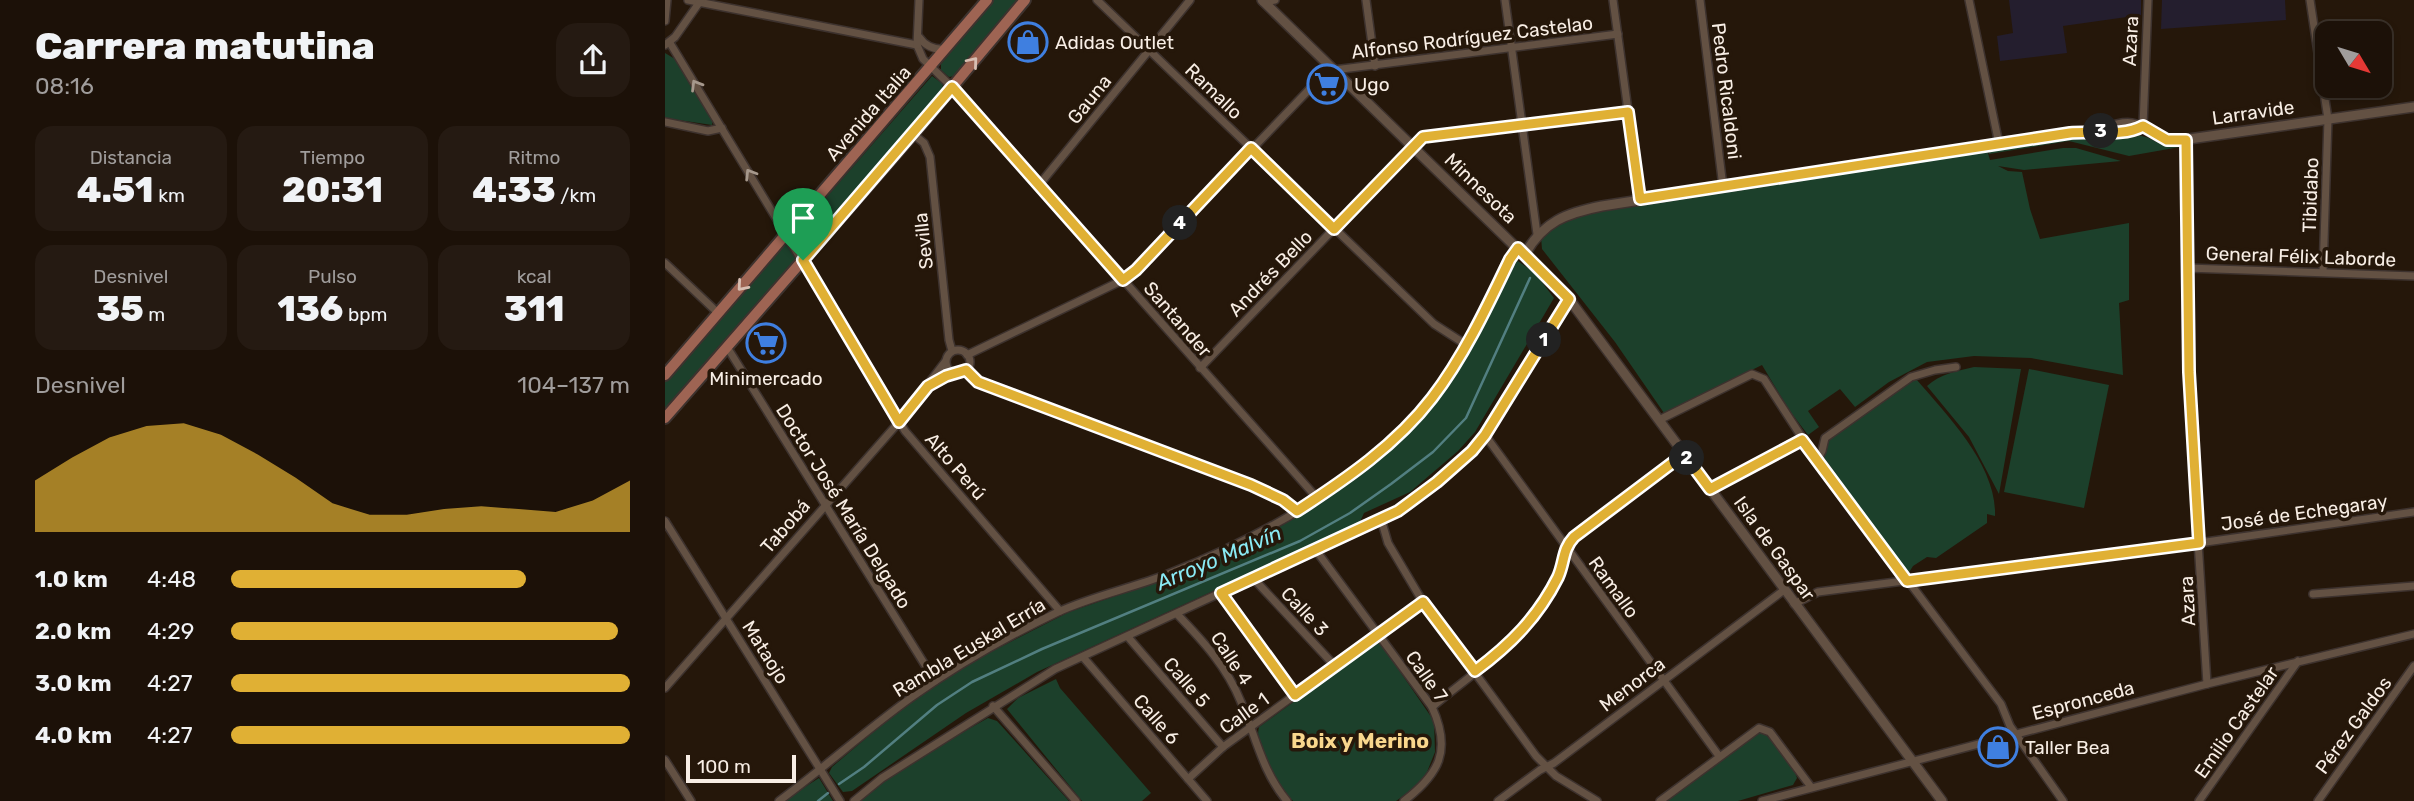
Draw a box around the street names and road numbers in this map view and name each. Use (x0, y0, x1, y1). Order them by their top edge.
street label: Alfonso Rodríguez Castelao (1350, 11, 1594, 64)
street label: Azara (2118, 15, 2143, 67)
street label: Pedro Ricaldoni (1707, 21, 1746, 161)
street label: Ramallo (1180, 59, 1247, 124)
street label: Avenida Italia (821, 61, 916, 166)
street label: Gauna (1063, 70, 1116, 129)
street label: Larravide (2210, 95, 2296, 130)
street label: Minnesota (1440, 148, 1522, 229)
street label: Tibidabo (2298, 157, 2323, 233)
street label: Sevilla (909, 211, 938, 270)
street label: Andrés Bello (1224, 225, 1317, 321)
street label: General Félix Laborde (2205, 242, 2397, 271)
street label: Santander (1139, 277, 1217, 362)
street label: Doctor José María Delgado (771, 400, 916, 613)
street label: Alto Perú (920, 428, 991, 505)
street label: José de Echegaray (2219, 489, 2389, 536)
street label: Isla de Gaspar (1729, 492, 1821, 606)
street label: Tabobá (756, 495, 815, 558)
street label: Ramallo (1584, 552, 1644, 623)
street label: Azara (2175, 575, 2200, 627)
street label: Calle 3 (1276, 582, 1333, 641)
street label: Rambla Euskal Erría (889, 593, 1050, 702)
street label: Mataojo (737, 616, 794, 688)
street label: Calle 4 (1206, 627, 1258, 690)
street label: Calle 7 (1401, 646, 1453, 707)
street label: Menorca (1595, 652, 1670, 717)
street label: Calle 5 (1159, 653, 1215, 712)
street label: Emilio Castelar (2189, 661, 2284, 783)
street label: Pérez Galdos (2310, 672, 2396, 778)
street label: Espronceda (2029, 676, 2137, 725)
street label: Calle 1 (1215, 688, 1274, 739)
street label: Calle 6 (1129, 689, 1185, 749)

